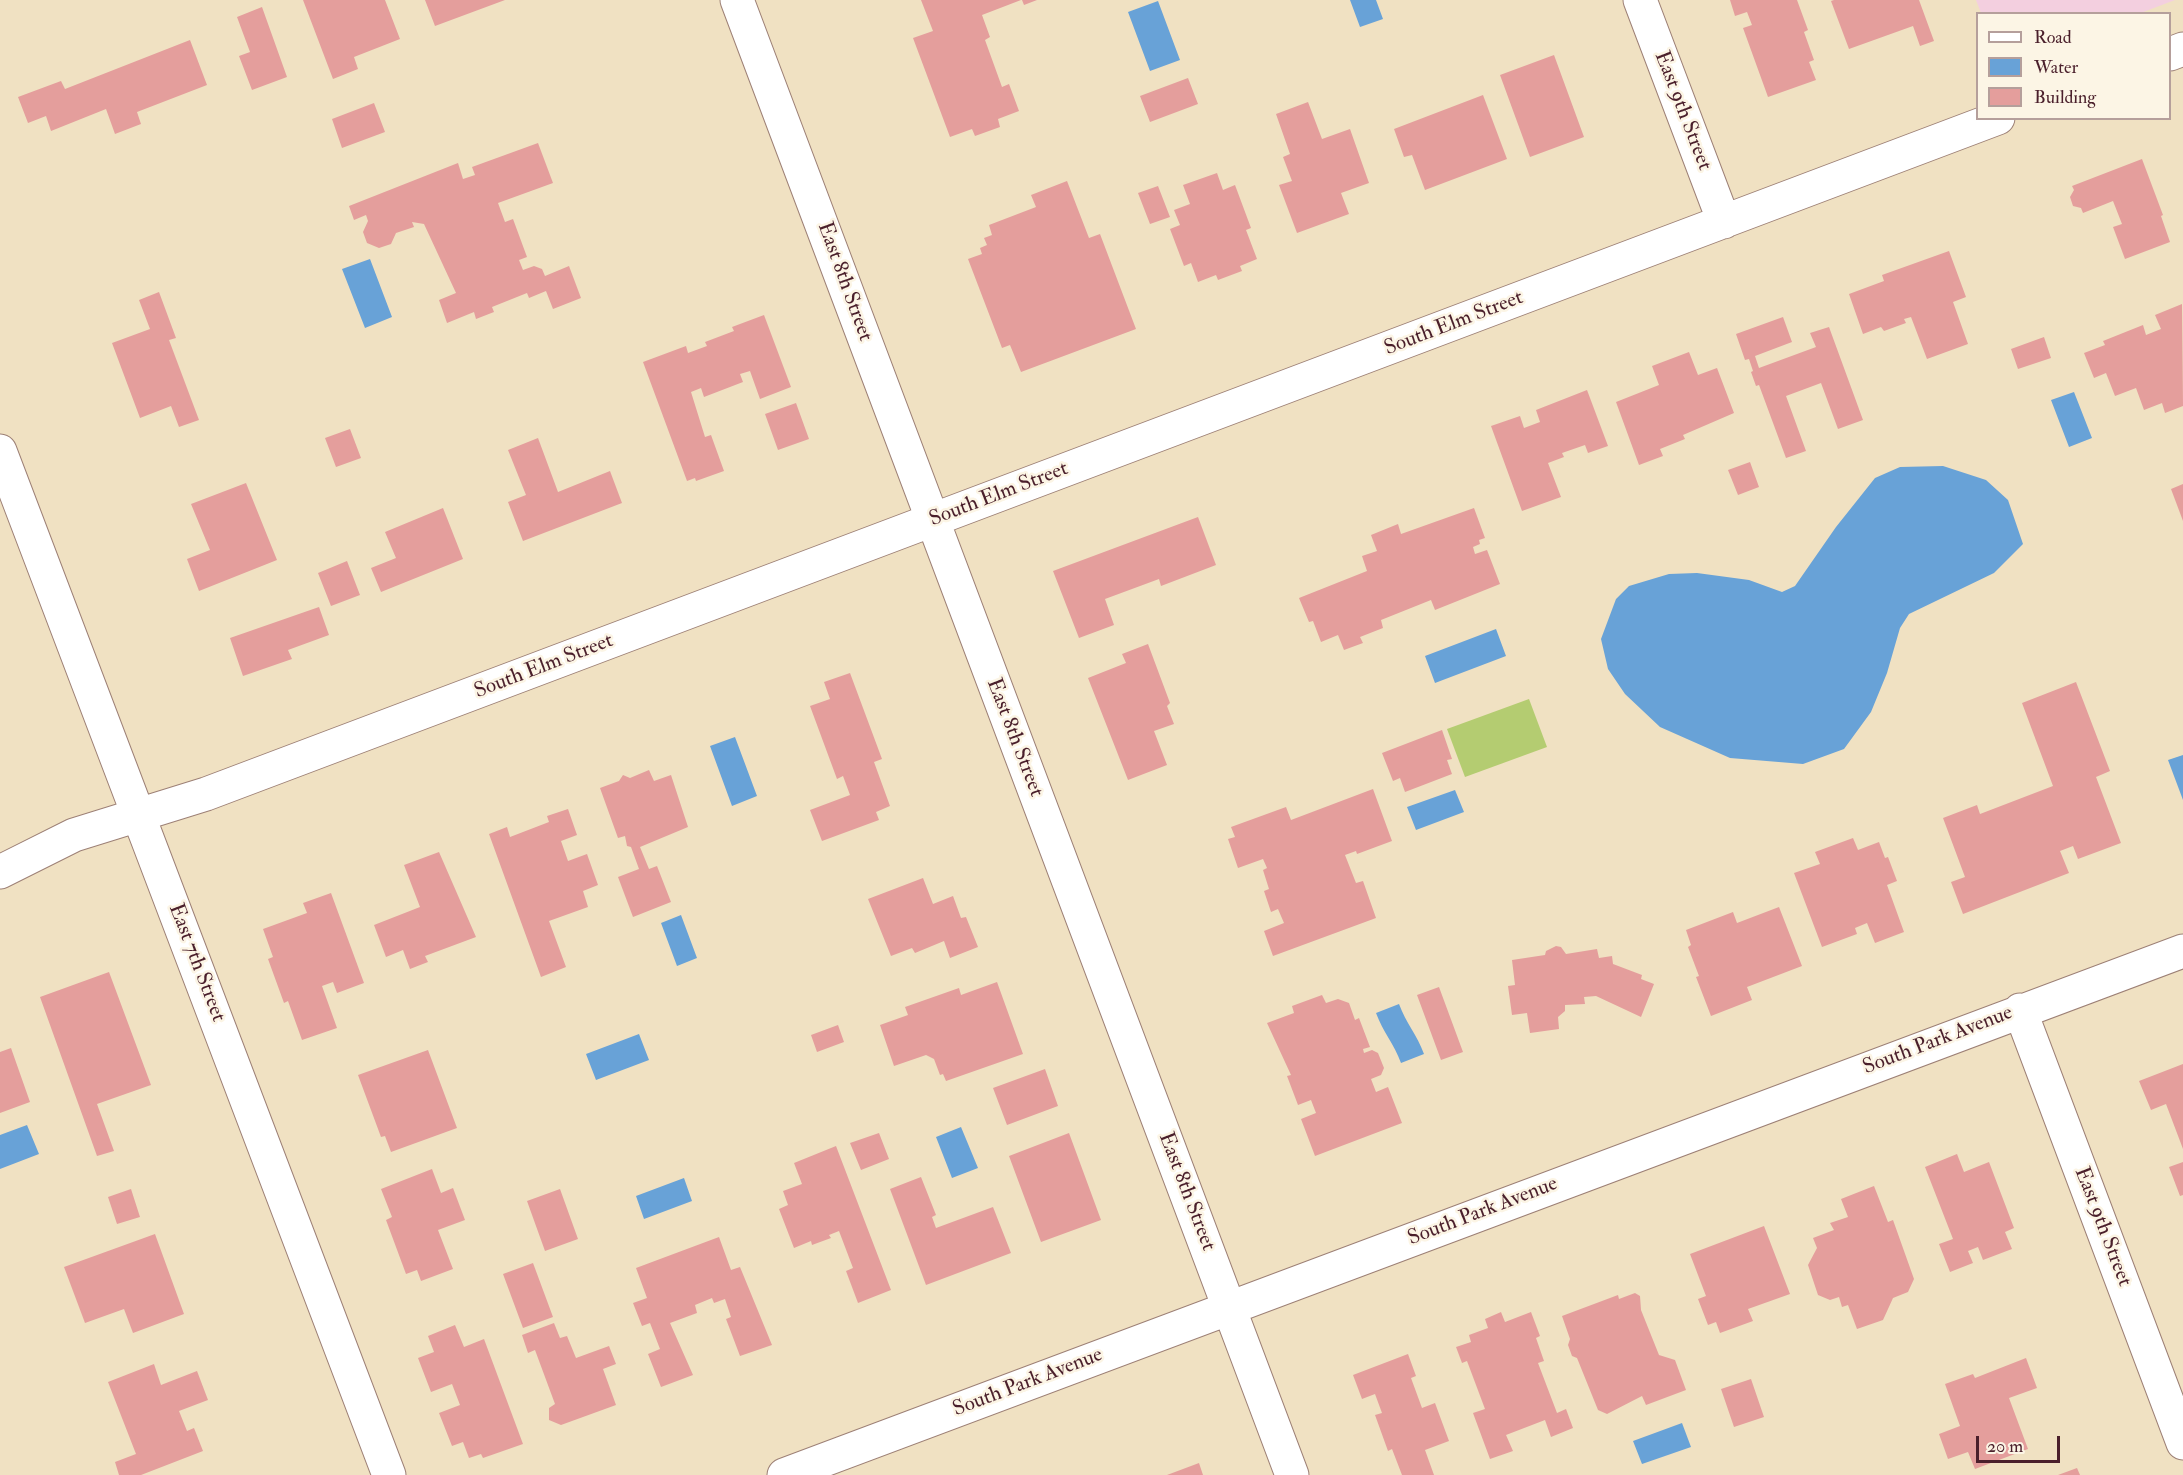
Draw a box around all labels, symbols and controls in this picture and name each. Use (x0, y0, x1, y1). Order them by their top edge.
legend (1976, 12, 2171, 120)
text: Road (2034, 26, 2072, 49)
street label: East 9th Street (1648, 48, 1716, 174)
text: Water (2034, 56, 2078, 79)
text: Building (2034, 86, 2096, 109)
street label: East 8th Street (811, 219, 877, 345)
street label: South Elm Street (1381, 286, 1527, 362)
street label: South Elm Street (926, 457, 1072, 533)
street label: South Elm Street (471, 629, 617, 705)
street label: East 8th Street (980, 675, 1048, 801)
street label: East 7th Street (162, 900, 230, 1026)
street label: South Park Avenue (1860, 1001, 2016, 1081)
street label: East 8th Street (1152, 1129, 1220, 1255)
street label: East 9th Street (2068, 1164, 2136, 1290)
street label: South Park Avenue (1405, 1172, 1561, 1252)
street label: South Park Avenue (950, 1343, 1106, 1423)
scale bar (1979, 1424, 2063, 1462)
text: 20 m (1987, 1435, 2023, 1458)

